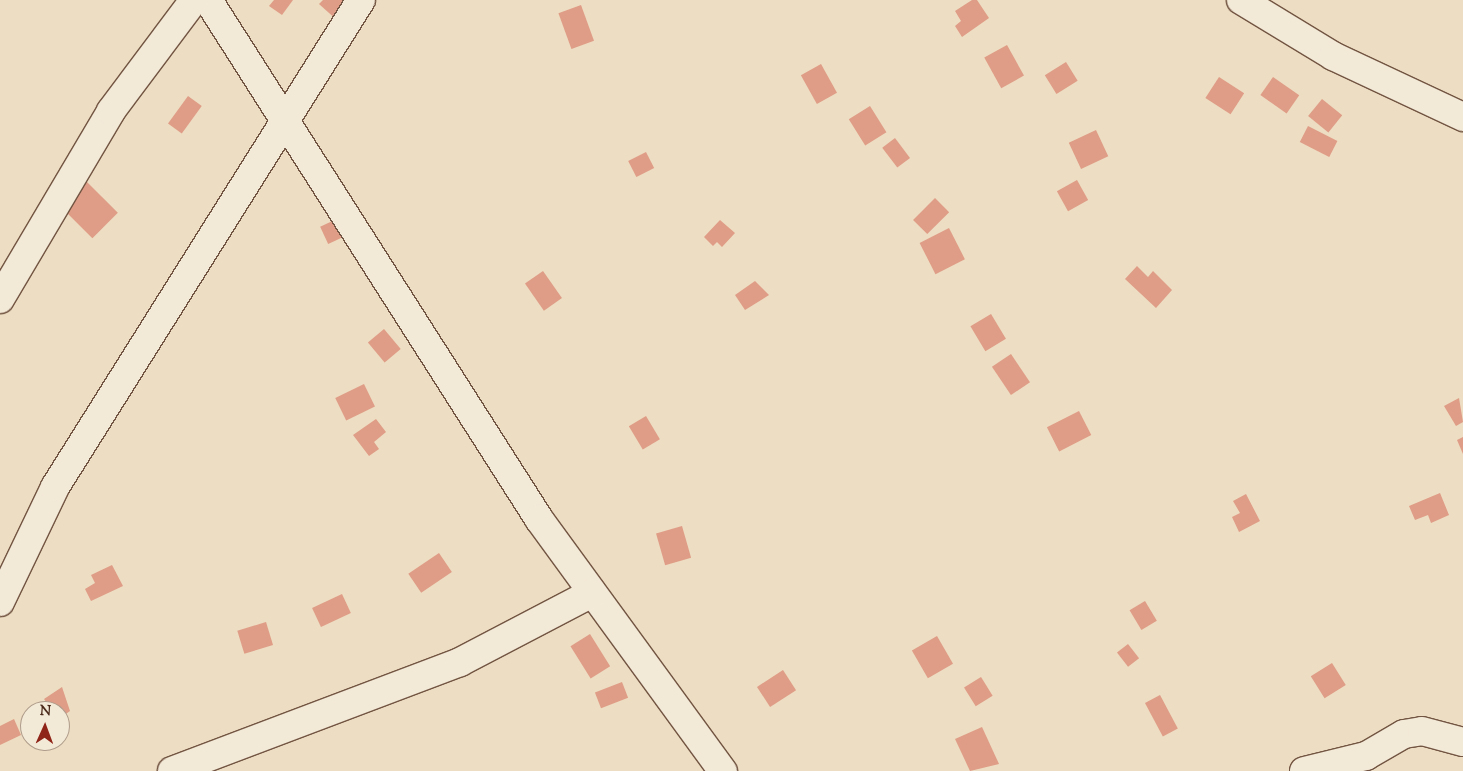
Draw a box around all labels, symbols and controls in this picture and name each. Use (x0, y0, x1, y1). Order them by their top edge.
north arrow (20, 701, 70, 751)
text: N (40, 702, 51, 722)

